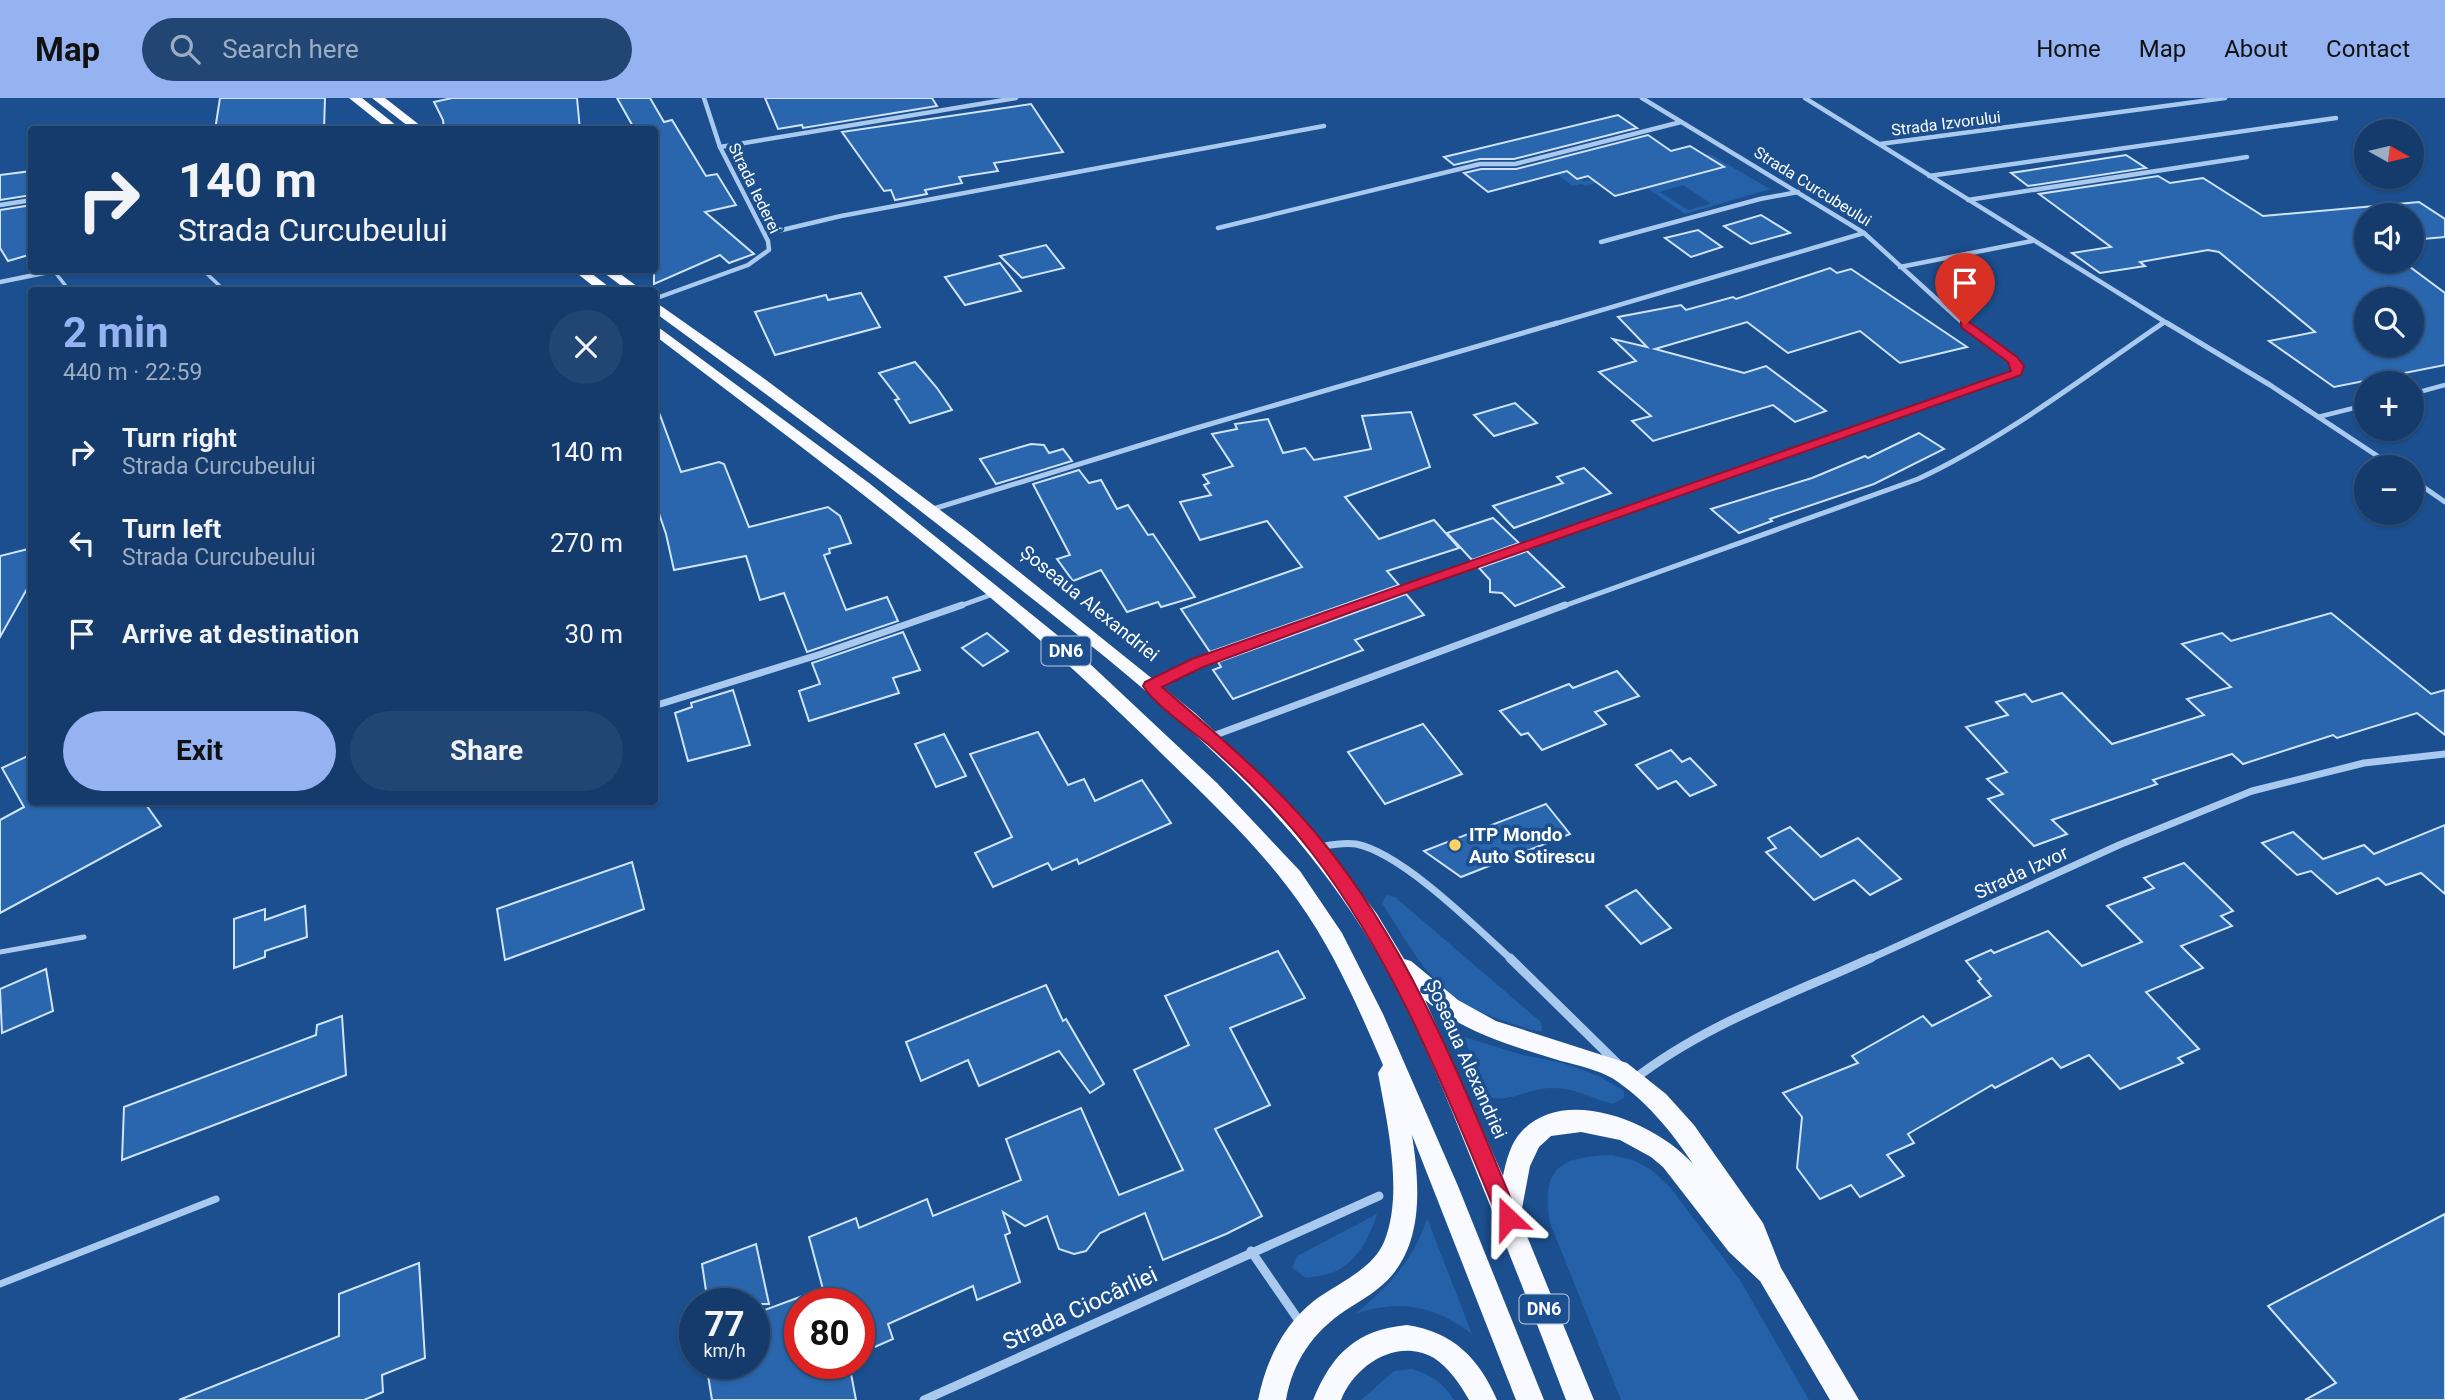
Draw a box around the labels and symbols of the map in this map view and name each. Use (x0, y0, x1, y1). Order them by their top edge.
street label: Strada Izvorului (1890, 107, 2002, 140)
north arrow (2354, 119, 2424, 189)
street label: Strada Iederei (724, 140, 785, 237)
street label: Strada Curcubeului (1751, 143, 1875, 230)
pin (1935, 253, 1995, 325)
street label: Șoseaua Alexandriei (1016, 540, 1164, 666)
road number: DN6 (1042, 636, 1090, 666)
place label: ITP Mondo Auto Sotirescu (1469, 823, 1595, 868)
marker: ITP Mondo Auto Sotirescu (1447, 837, 1463, 853)
street label: Strada Izvor (1971, 841, 2072, 904)
street label: Șoseaua Alexandriei (1421, 976, 1512, 1142)
position arrow (1471, 1181, 1545, 1255)
street label: Strada Ciocârliei (999, 1261, 1162, 1356)
speed limit sign: 80 (784, 1288, 875, 1379)
road number: DN6 (1520, 1294, 1568, 1324)

